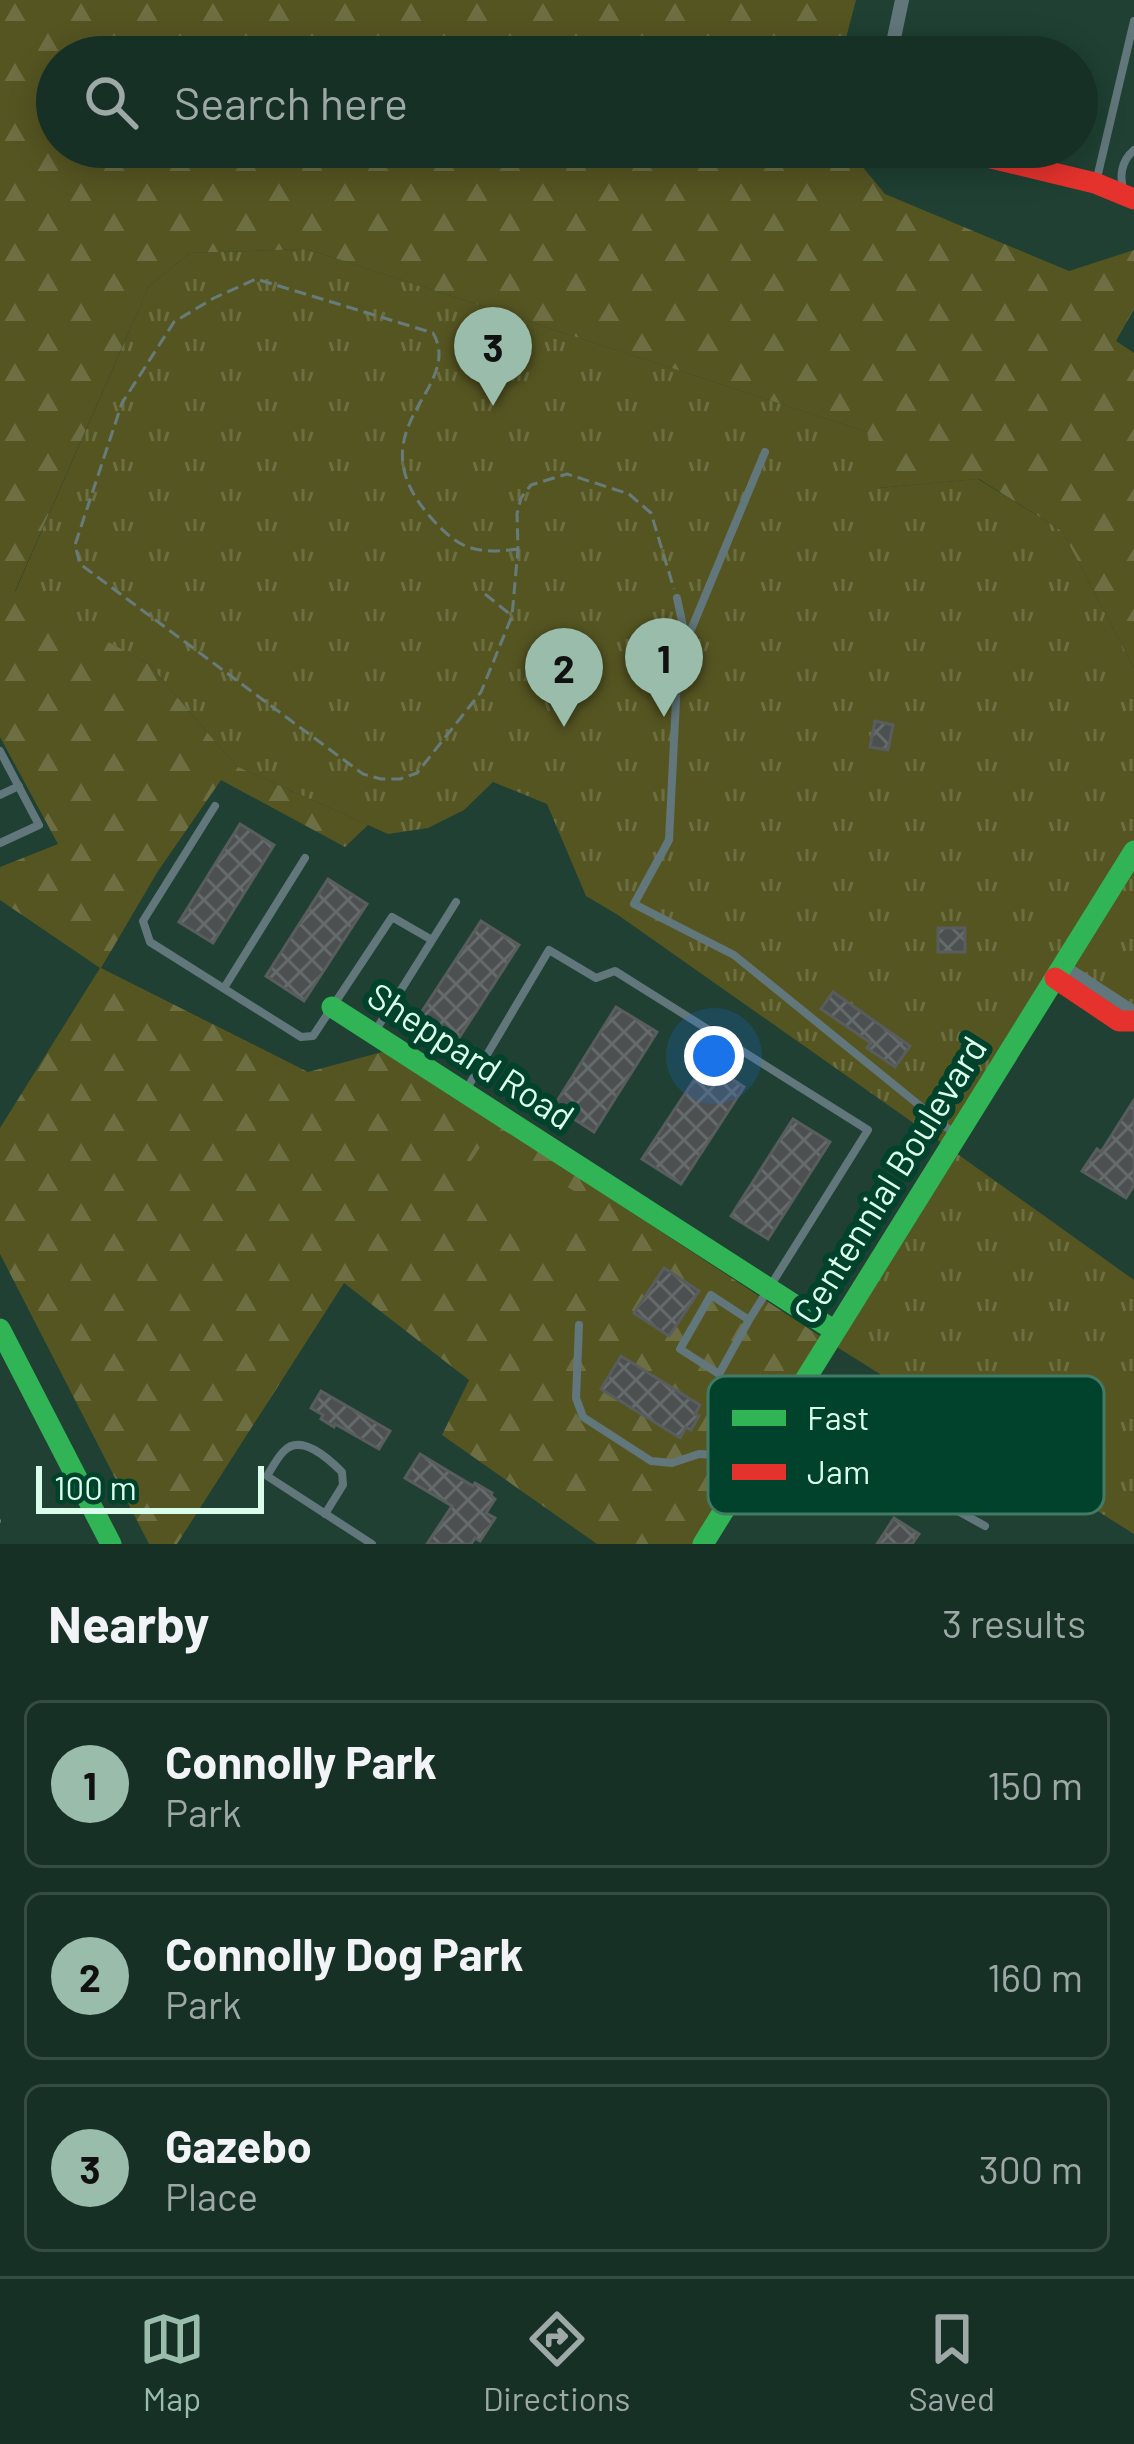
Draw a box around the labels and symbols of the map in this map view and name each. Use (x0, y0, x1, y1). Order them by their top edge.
pin: 3 (454, 307, 532, 406)
pin: 1 (625, 618, 703, 717)
pin: 2 (525, 628, 603, 727)
street label: Sheppard Road (361, 972, 583, 1137)
your location (684, 1026, 744, 1086)
street label: Centennial Boulevard (783, 1028, 994, 1331)
legend (708, 1376, 1104, 1514)
text: Fast (807, 1397, 869, 1437)
text: Jam (807, 1451, 870, 1491)
scale bar (36, 1460, 264, 1513)

